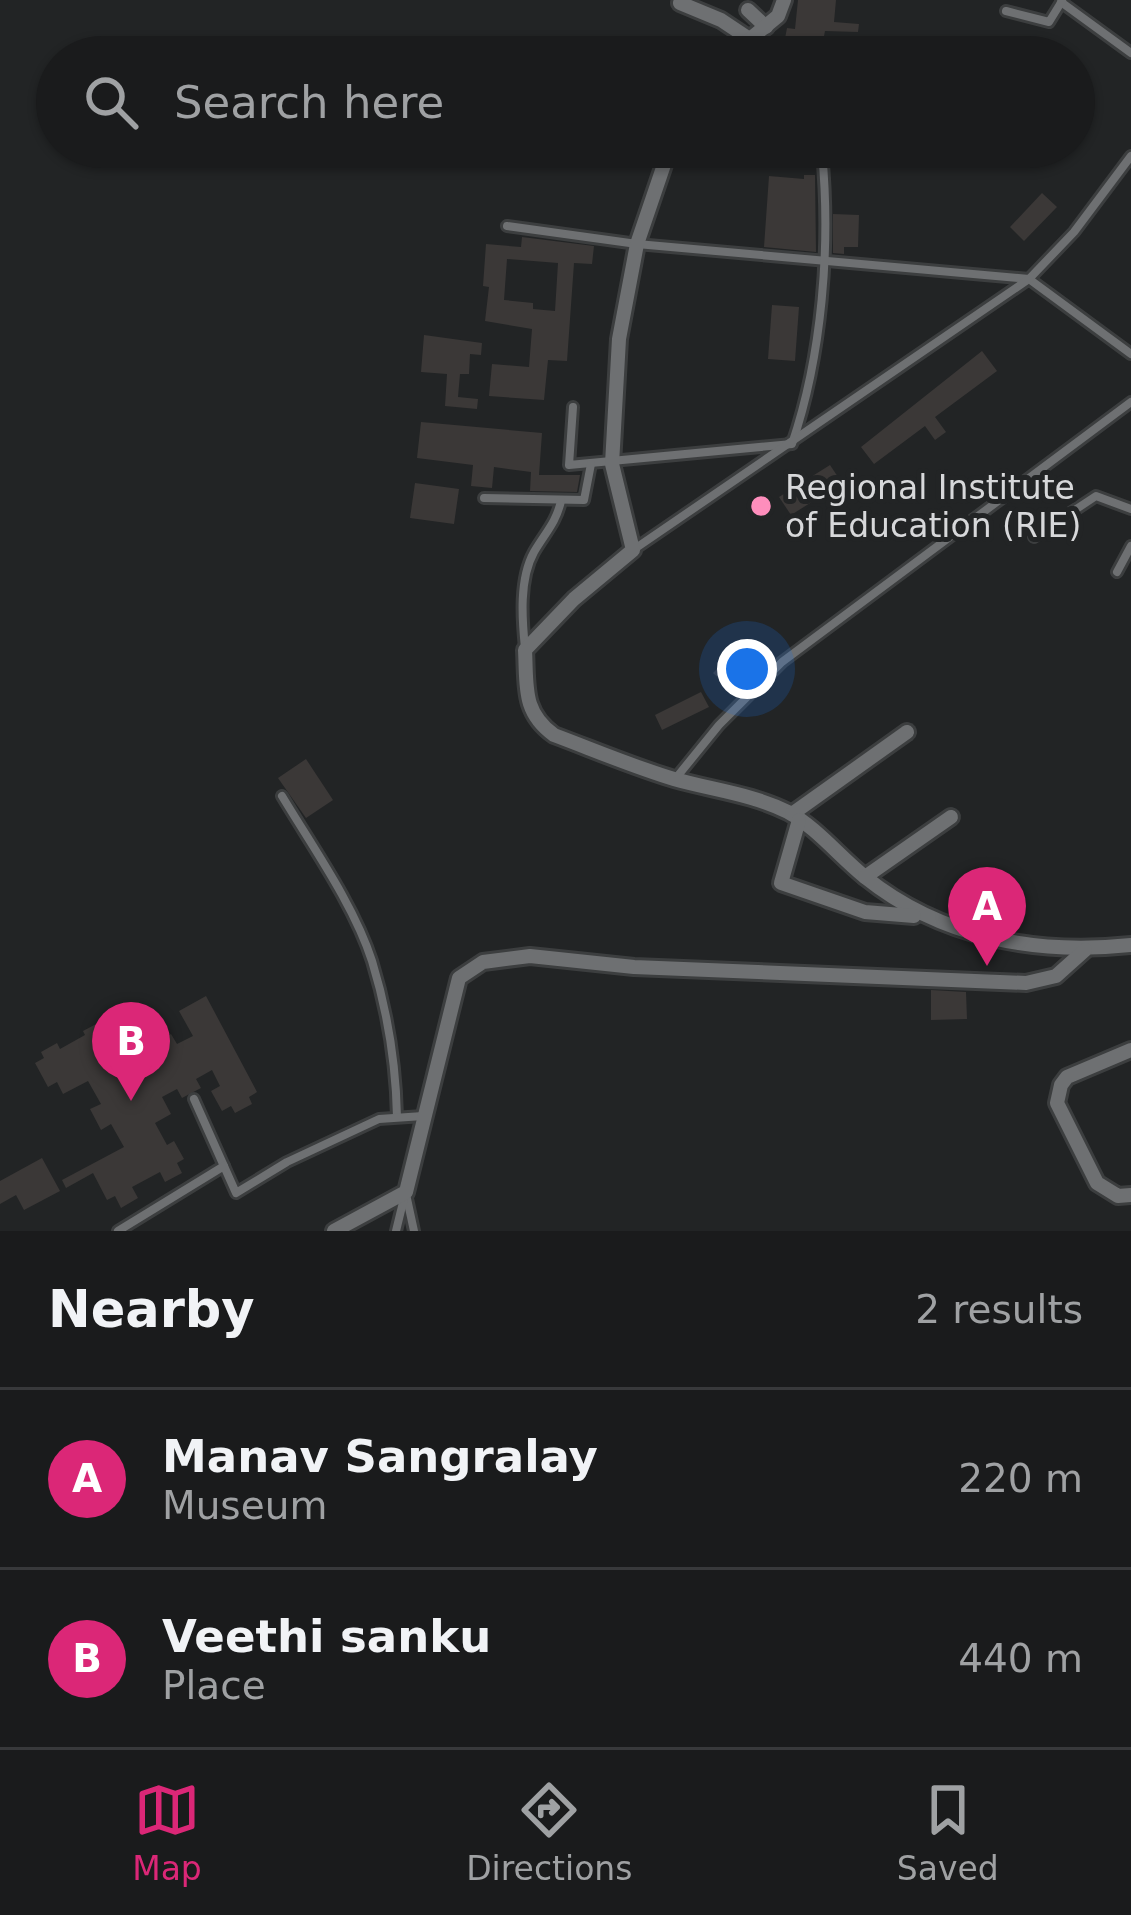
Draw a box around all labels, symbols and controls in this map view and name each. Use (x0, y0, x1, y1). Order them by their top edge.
search box (36, 36, 1095, 168)
icon: search (78, 69, 144, 135)
text: Search here (174, 76, 444, 129)
place label: Regional Institute of Education (RIE) (785, 468, 1081, 545)
marker: Regional Institute of Education (RIE) (748, 493, 774, 519)
your location (717, 639, 777, 699)
pin: A (948, 867, 1026, 966)
pin: B (92, 1002, 170, 1101)
text: Nearby (48, 1280, 255, 1339)
text: 2 results (915, 1287, 1083, 1332)
text: Manav Sangralay (162, 1430, 598, 1483)
text: A (72, 1456, 102, 1501)
text: 220 m (958, 1456, 1083, 1501)
text: Museum (162, 1483, 327, 1528)
text: Veethi sanku (162, 1610, 491, 1663)
text: B (72, 1636, 102, 1681)
text: 440 m (958, 1636, 1083, 1681)
text: Place (162, 1663, 266, 1708)
tab: Map (132, 1777, 202, 1888)
tab: Directions (466, 1777, 632, 1888)
tab: Saved (897, 1777, 999, 1888)

